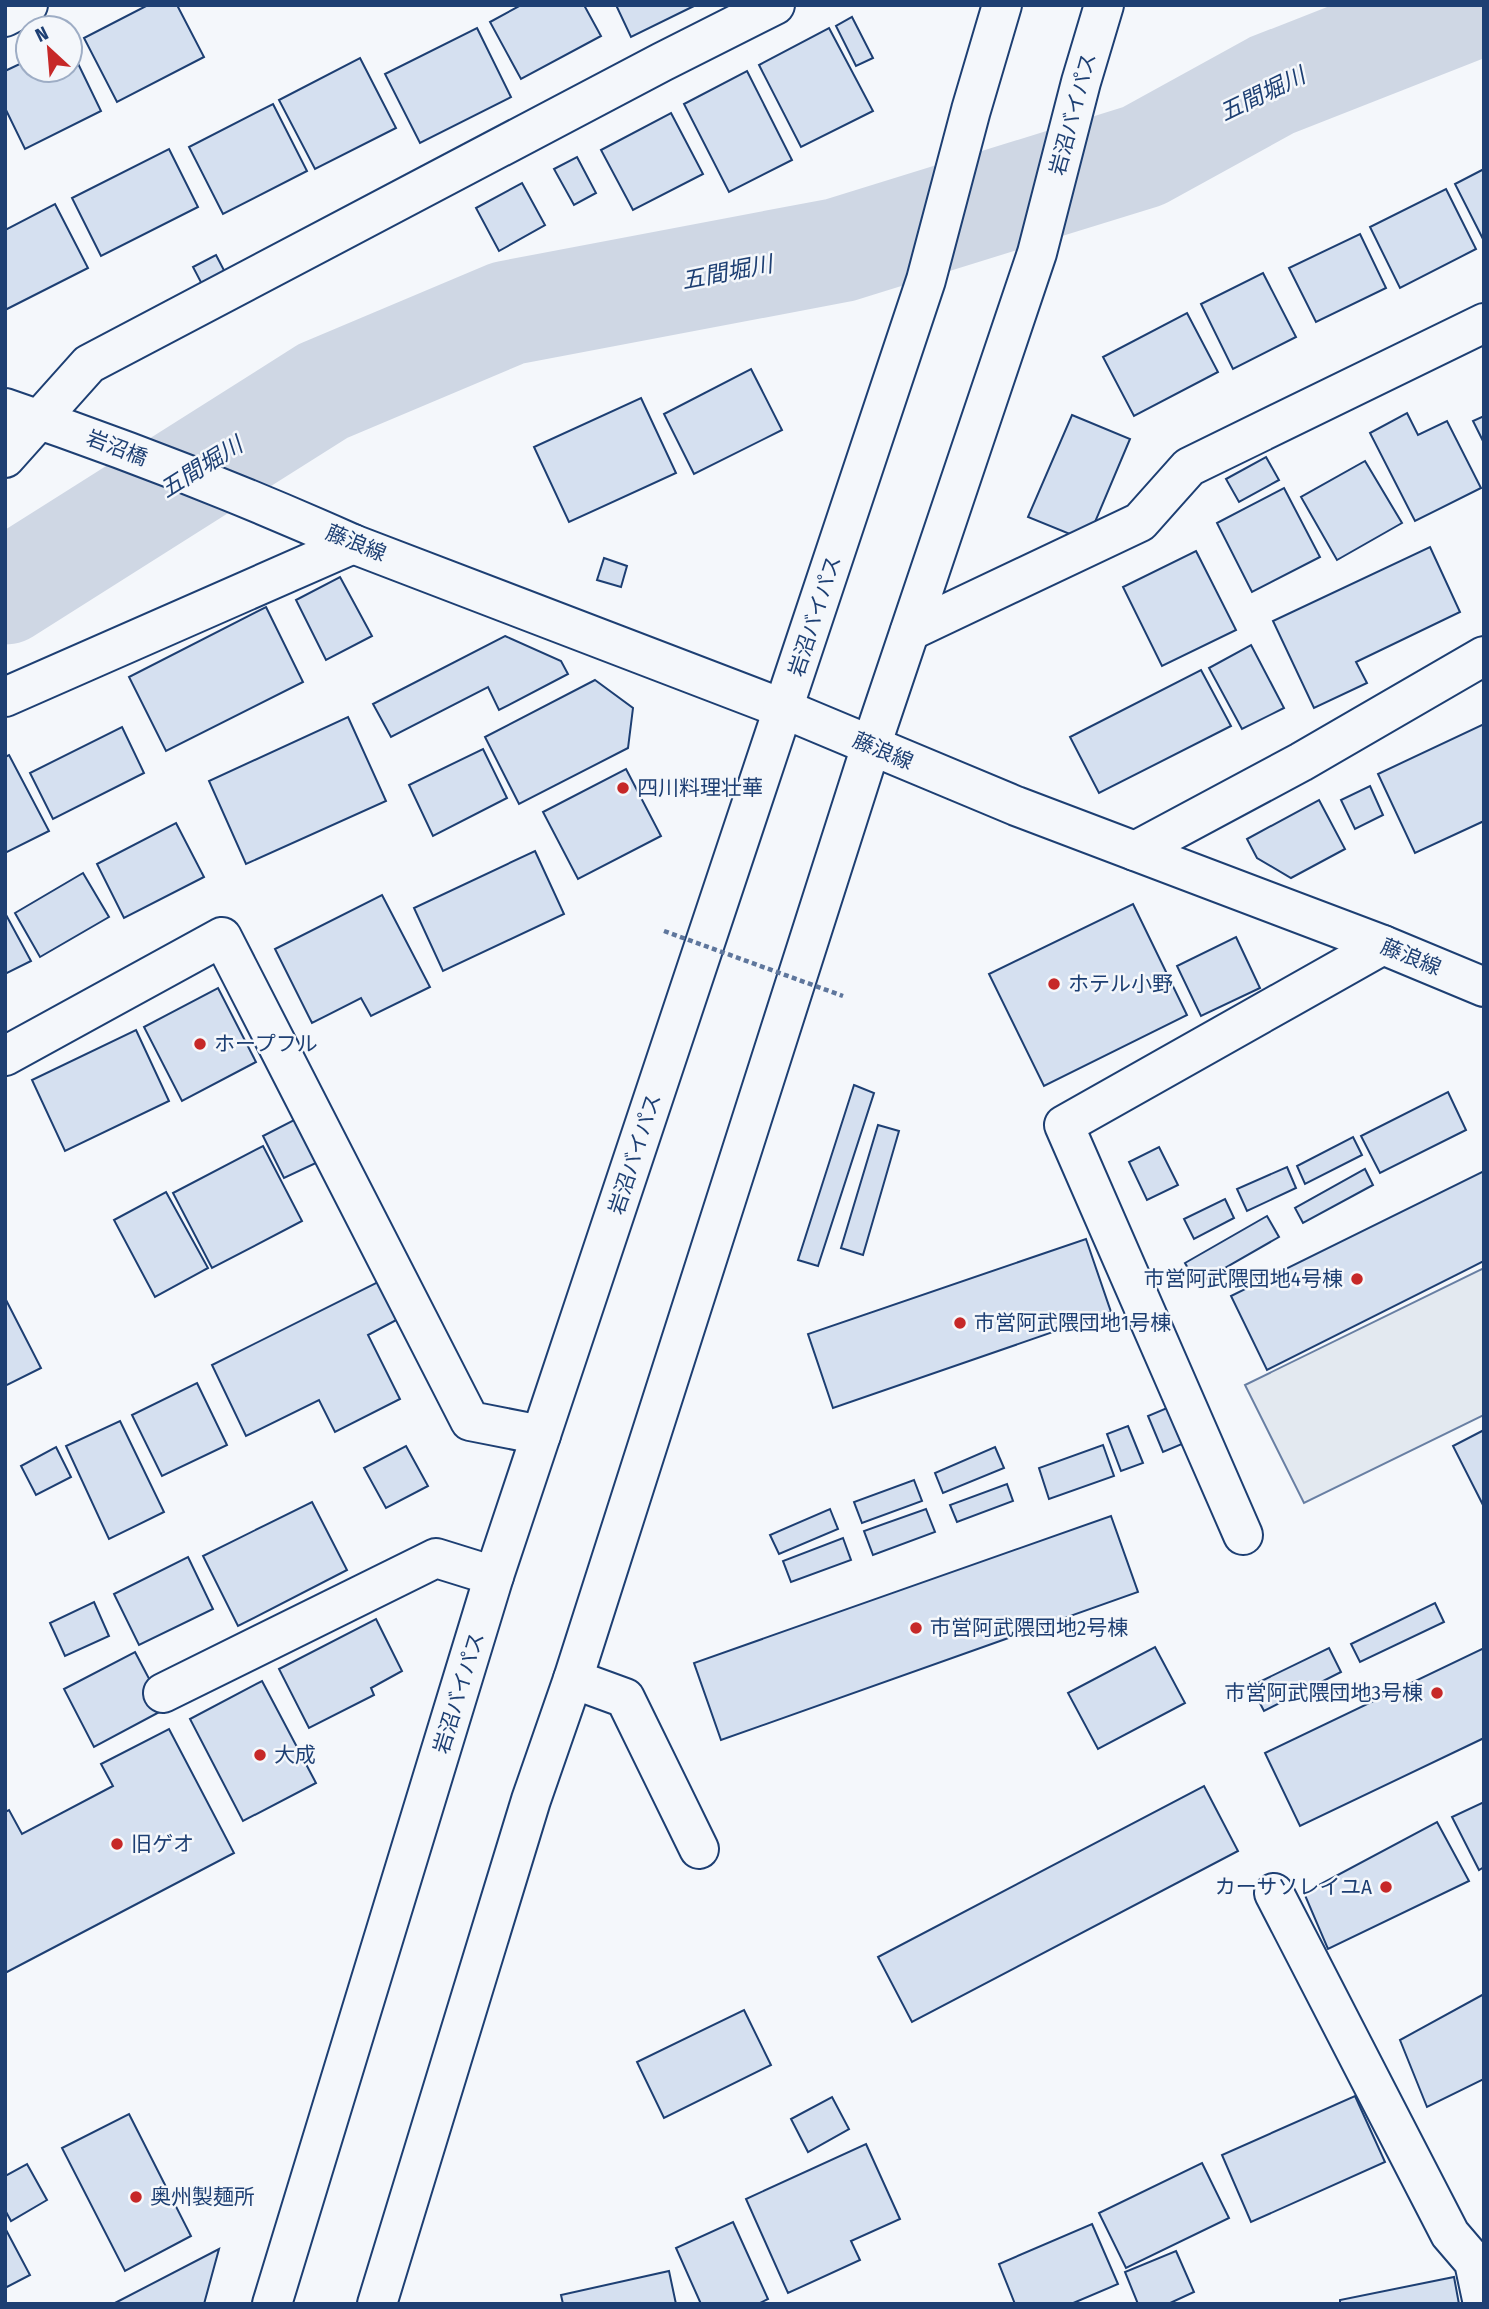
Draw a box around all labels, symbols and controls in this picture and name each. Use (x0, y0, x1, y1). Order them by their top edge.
north arrow (14, 14, 84, 84)
text: N (32, 21, 52, 47)
street label: 岩沼バイパス (1044, 50, 1102, 178)
water label: 五間堀川 (1215, 60, 1312, 127)
water label: 五間堀川 (679, 249, 778, 295)
street label: 岩沼橋 (83, 425, 151, 471)
water label: 五間堀川 (155, 429, 250, 503)
street label: 藤浪線 (322, 519, 390, 567)
street label: 岩沼バイパス (783, 552, 847, 680)
street label: 藤浪線 (849, 727, 917, 775)
place label: 四川料理壮華 (637, 775, 763, 801)
marker: 四川料理壮華 (615, 780, 631, 796)
street label: 藤浪線 (1377, 933, 1445, 981)
place label: ホテル小野 (1068, 971, 1173, 997)
marker: ホテル小野 (1046, 976, 1062, 992)
place label: ホープフル (214, 1031, 318, 1057)
marker: ホープフル (192, 1036, 208, 1052)
street label: 岩沼バイパス (603, 1090, 667, 1218)
place label: 市営阿武隈団地4号棟 (1144, 1266, 1343, 1292)
marker: 市営阿武隈団地4号棟 (1349, 1271, 1365, 1287)
place label: 市営阿武隈団地1号棟 (974, 1310, 1171, 1336)
marker: 市営阿武隈団地1号棟 (952, 1315, 968, 1331)
place label: 市営阿武隈団地2号棟 (930, 1615, 1128, 1641)
marker: 市営阿武隈団地2号棟 (908, 1620, 924, 1636)
street label: 岩沼バイパス (428, 1629, 490, 1757)
place label: 市営阿武隈団地3号棟 (1225, 1680, 1423, 1706)
marker: 市営阿武隈団地3号棟 (1429, 1685, 1445, 1701)
place label: 大成 (274, 1742, 316, 1768)
marker: 大成 (252, 1747, 268, 1763)
place label: 旧ゲオ (131, 1831, 194, 1857)
marker: 旧ゲオ (109, 1836, 125, 1852)
place label: カーサソレイユA (1215, 1874, 1372, 1900)
marker: カーサソレイユA (1378, 1879, 1394, 1895)
place label: 奥州製麺所 (150, 2184, 255, 2210)
marker: 奥州製麺所 (128, 2189, 144, 2205)

